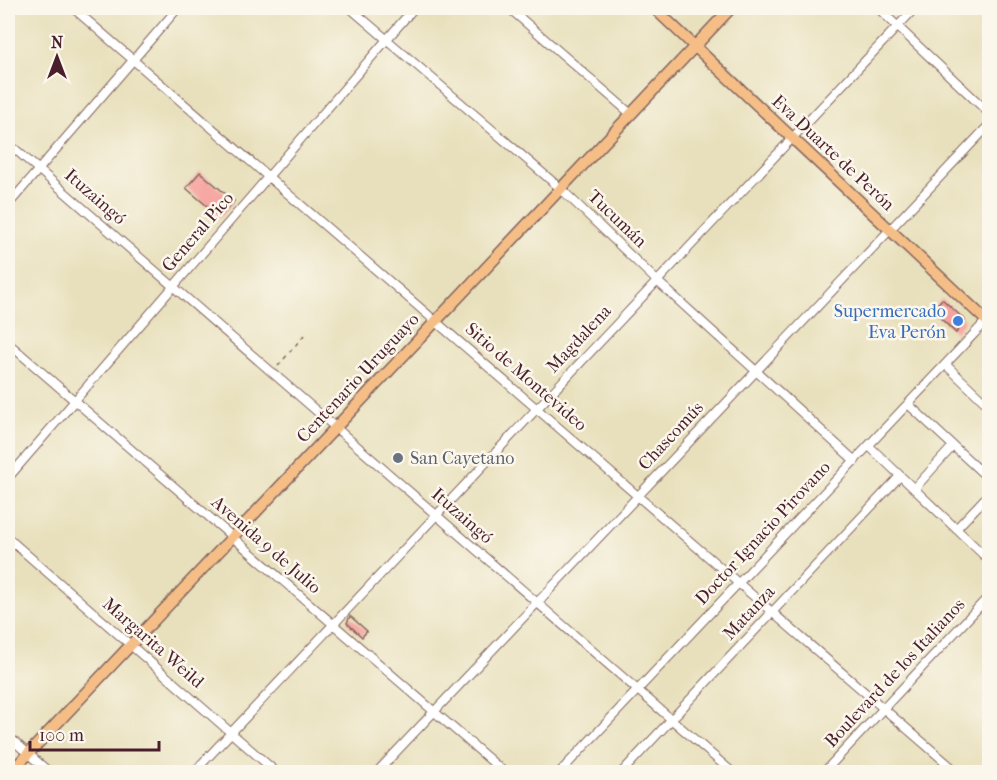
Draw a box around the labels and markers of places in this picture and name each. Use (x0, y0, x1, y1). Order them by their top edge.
place label: Supermercado Eva Perón (834, 301, 947, 343)
marker: Supermercado Eva Perón (951, 314, 965, 328)
place label: San Cayetano (410, 448, 514, 469)
marker: San Cayetano (391, 451, 405, 465)

